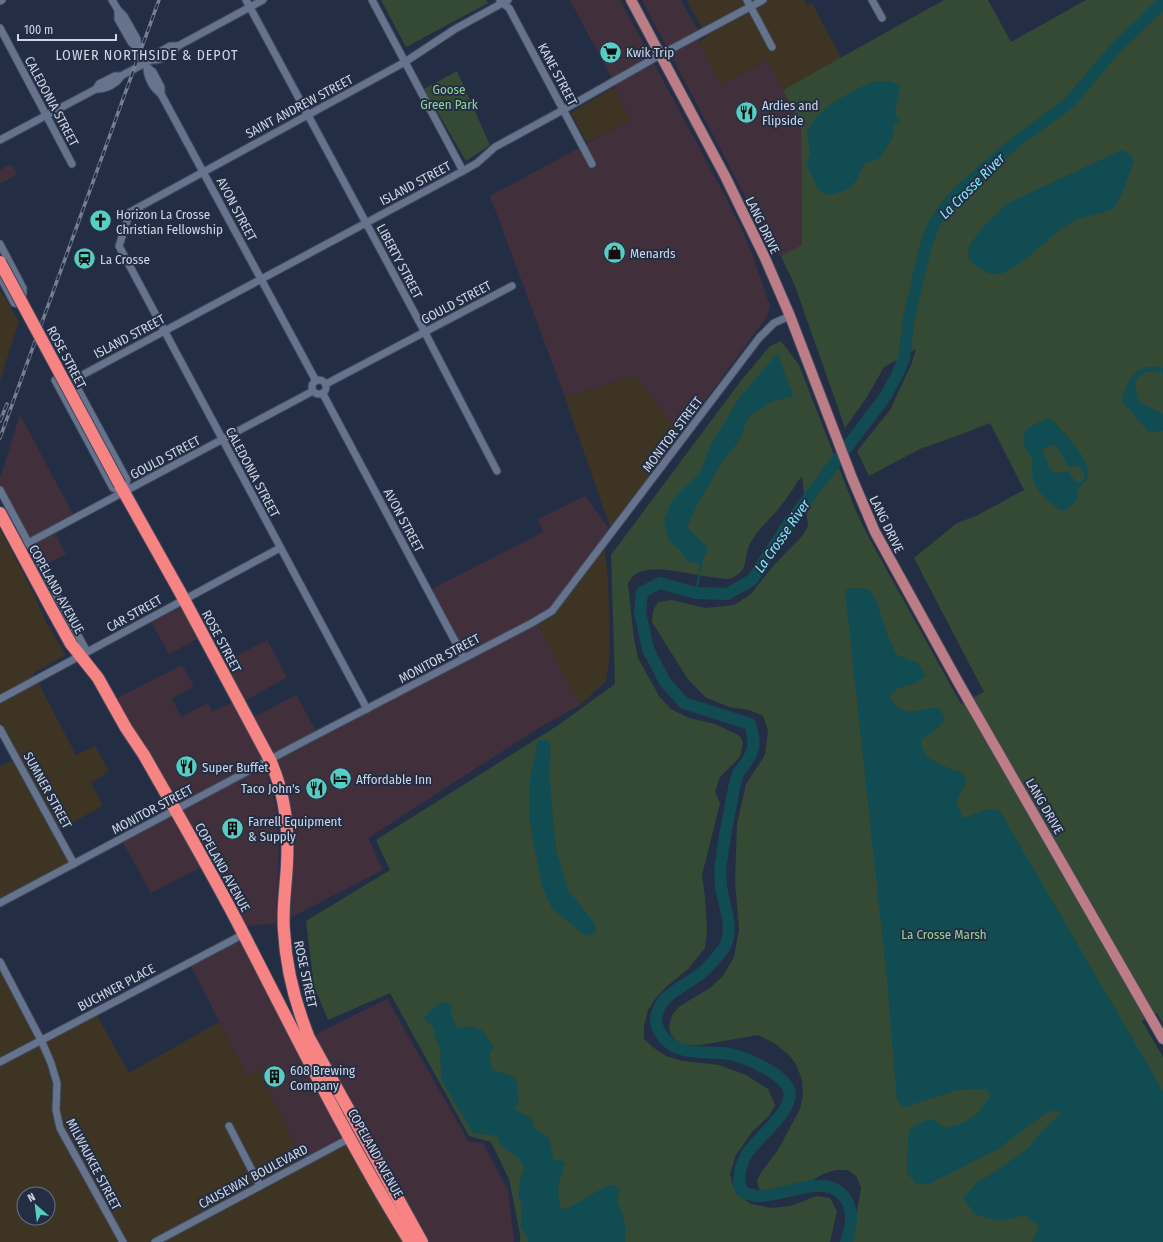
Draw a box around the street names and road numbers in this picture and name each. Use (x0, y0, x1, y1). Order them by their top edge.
street label: KANE STREET (535, 41, 580, 108)
street label: CALEDONIA STREET (22, 54, 82, 149)
street label: SAINT ANDREW STREET (243, 72, 355, 141)
street label: ISLAND STREET (377, 158, 453, 208)
street label: AVON STREET (214, 175, 260, 244)
street label: LANG DRIVE (742, 194, 783, 256)
street label: LIBERTY STREET (374, 221, 425, 301)
street label: GOULD STREET (419, 278, 494, 327)
street label: ISLAND STREET (91, 311, 167, 361)
street label: ROSE STREET (44, 324, 89, 391)
street label: MONITOR STREET (639, 394, 705, 475)
street label: CALEDONIA STREET (223, 425, 283, 520)
street label: GOULD STREET (128, 433, 203, 482)
street label: AVON STREET (381, 486, 427, 555)
street label: LANG DRIVE (866, 493, 907, 555)
street label: COPELAND AVENUE (26, 542, 87, 636)
street label: CAR STREET (104, 592, 165, 635)
street label: ROSE STREET (199, 608, 244, 675)
street label: MONITOR STREET (396, 631, 482, 686)
street label: SUMNER STREET (20, 749, 75, 831)
street label: LANG DRIVE (1023, 776, 1067, 837)
street label: MONITOR STREET (109, 782, 195, 837)
street label: COPELAND AVENUE (192, 820, 253, 914)
street label: ROSE STREET (291, 939, 320, 1009)
street label: BUCHNER PLACE (75, 961, 157, 1014)
street label: COPELAND AVENUE (345, 1106, 406, 1200)
street label: MILWAUKEE STREET (63, 1116, 124, 1213)
street label: CAUSEWAY BOULEVARD (196, 1141, 310, 1212)

